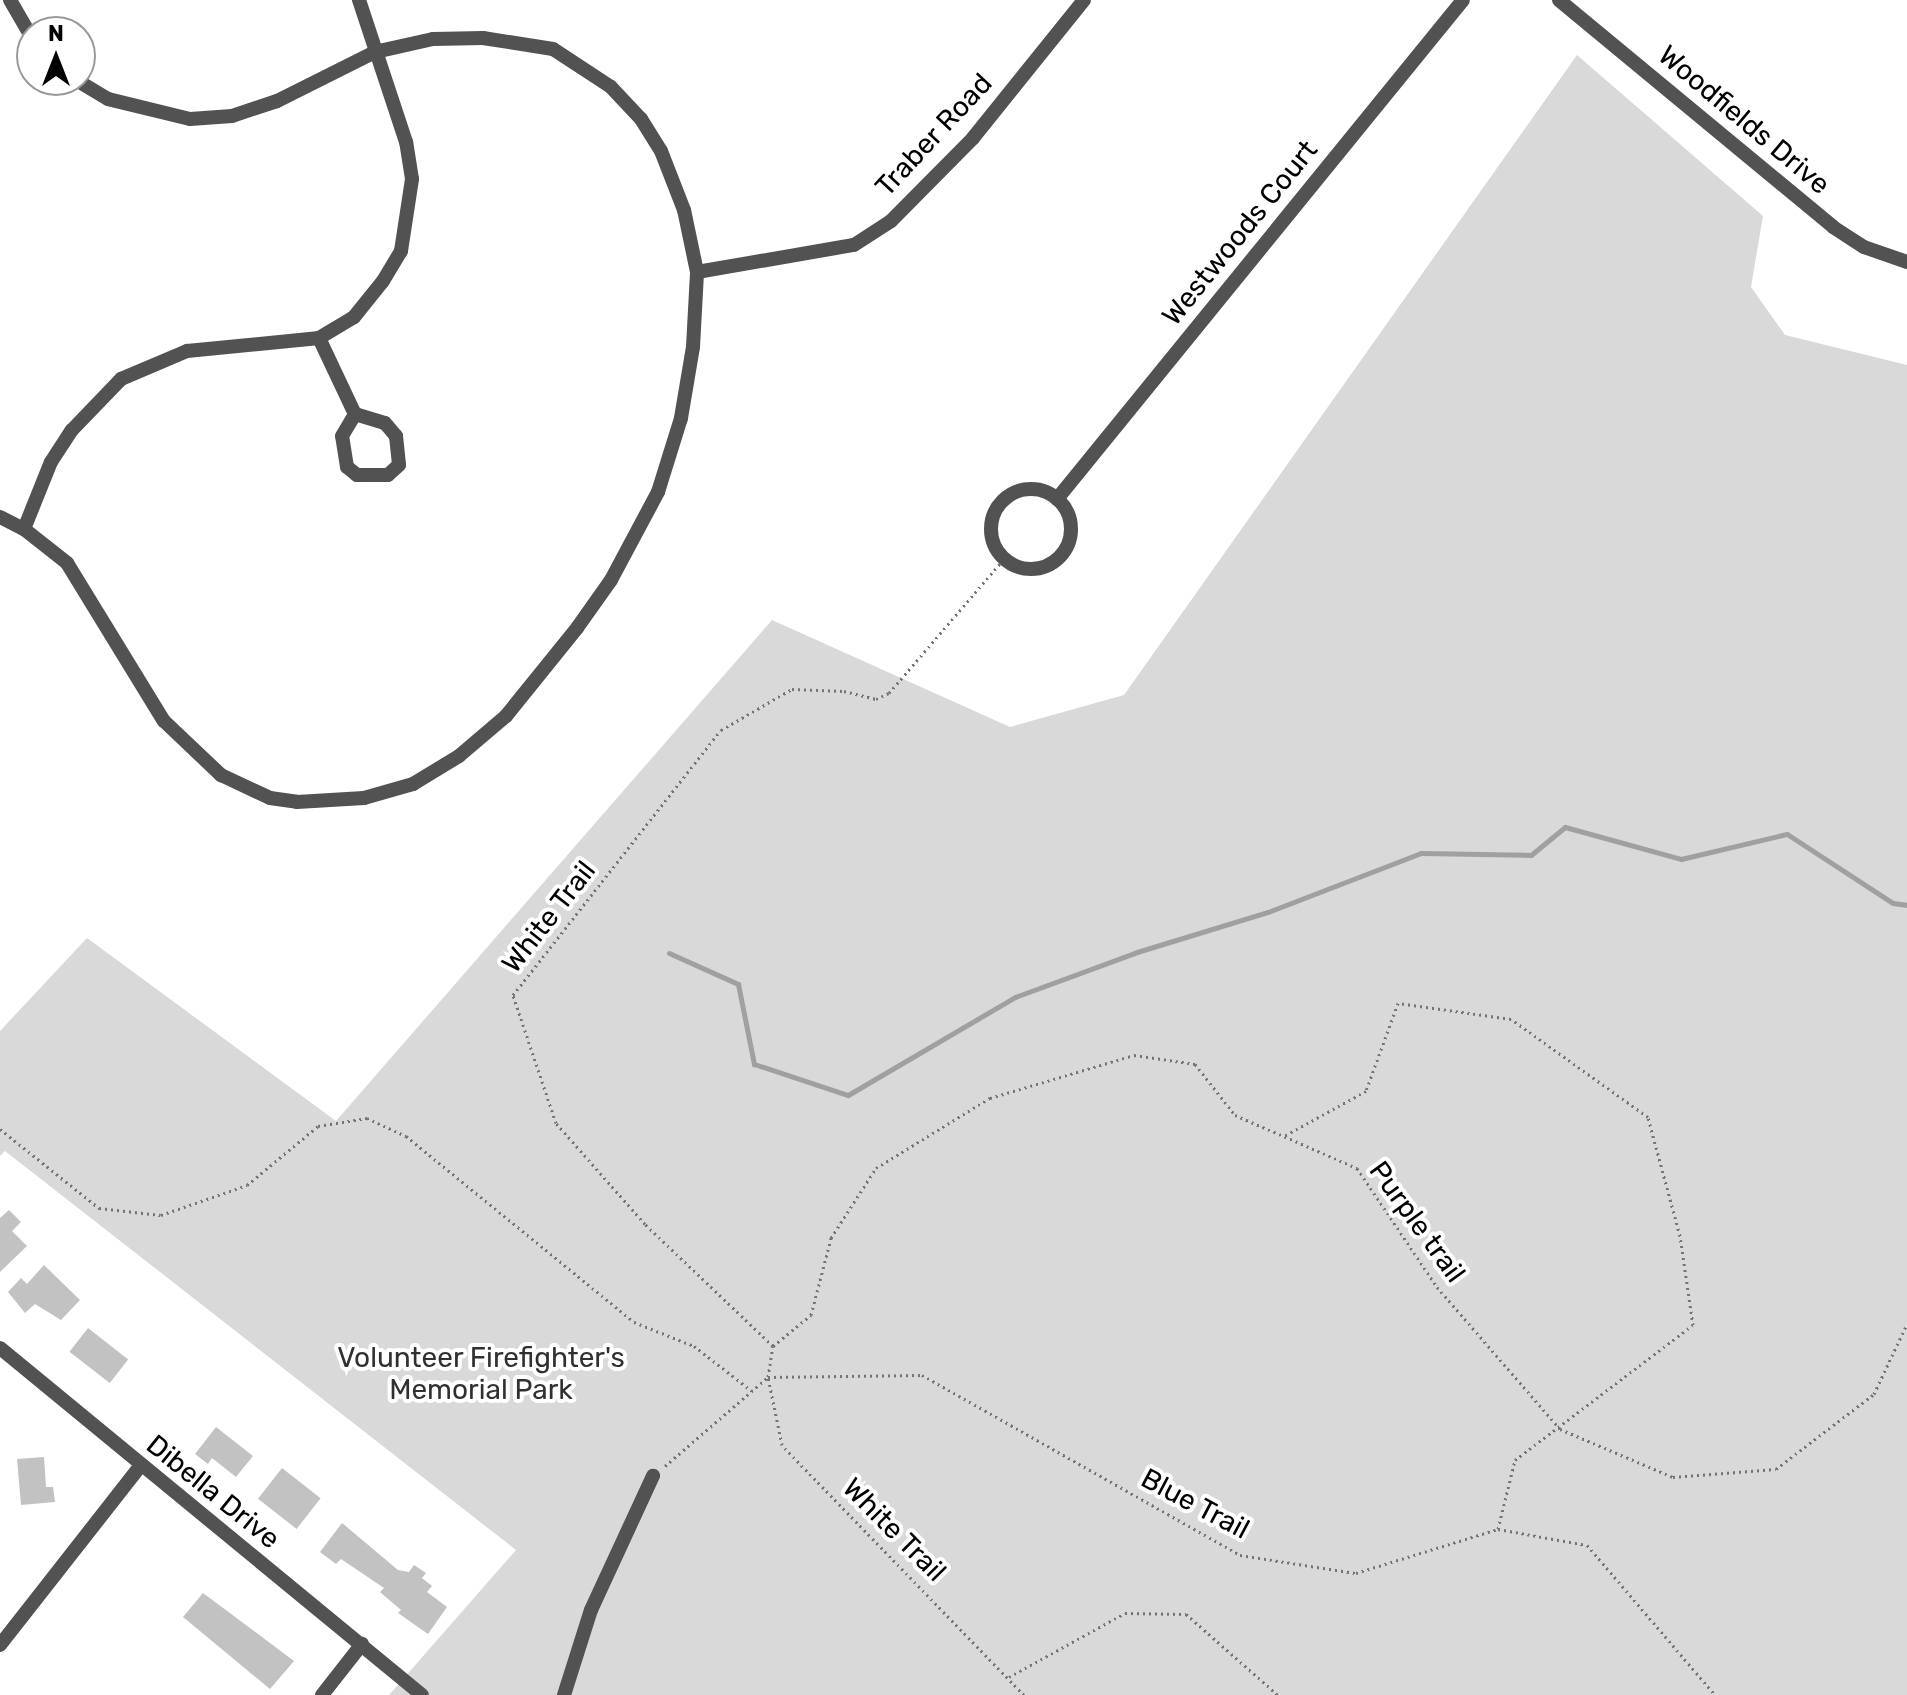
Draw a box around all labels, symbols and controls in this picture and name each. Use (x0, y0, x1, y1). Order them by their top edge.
north arrow (16, 16, 96, 96)
text: N (48, 20, 64, 47)
street label: Woodfields Drive (1651, 38, 1837, 202)
street label: Traber Road (869, 66, 999, 204)
street label: Westwoods Court (1155, 134, 1325, 332)
street label: White Trail (495, 854, 603, 980)
street label: Purple trail (1362, 1155, 1472, 1289)
park label: Volunteer Firefighter's Memorial Park (337, 1341, 625, 1407)
street label: Dibella Drive (140, 1428, 286, 1556)
street label: Blue Trail (1135, 1461, 1255, 1547)
street label: White Trail (835, 1471, 953, 1589)

